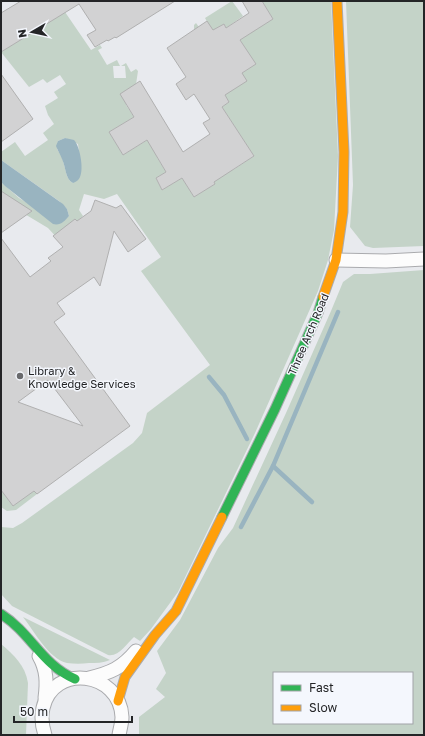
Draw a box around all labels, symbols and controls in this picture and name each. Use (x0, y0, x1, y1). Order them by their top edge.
north arrow (12, 12, 52, 52)
text: N (15, 28, 29, 39)
street label: Three Arch Road (285, 291, 331, 377)
place label: Library & Knowledge Services (28, 364, 136, 390)
marker: Library & Knowledge Services (15, 371, 25, 381)
legend (273, 672, 413, 724)
text: Fast (309, 680, 334, 695)
scale bar (14, 698, 132, 724)
text: Slow (309, 700, 337, 715)
text: 50 m (20, 704, 48, 719)

